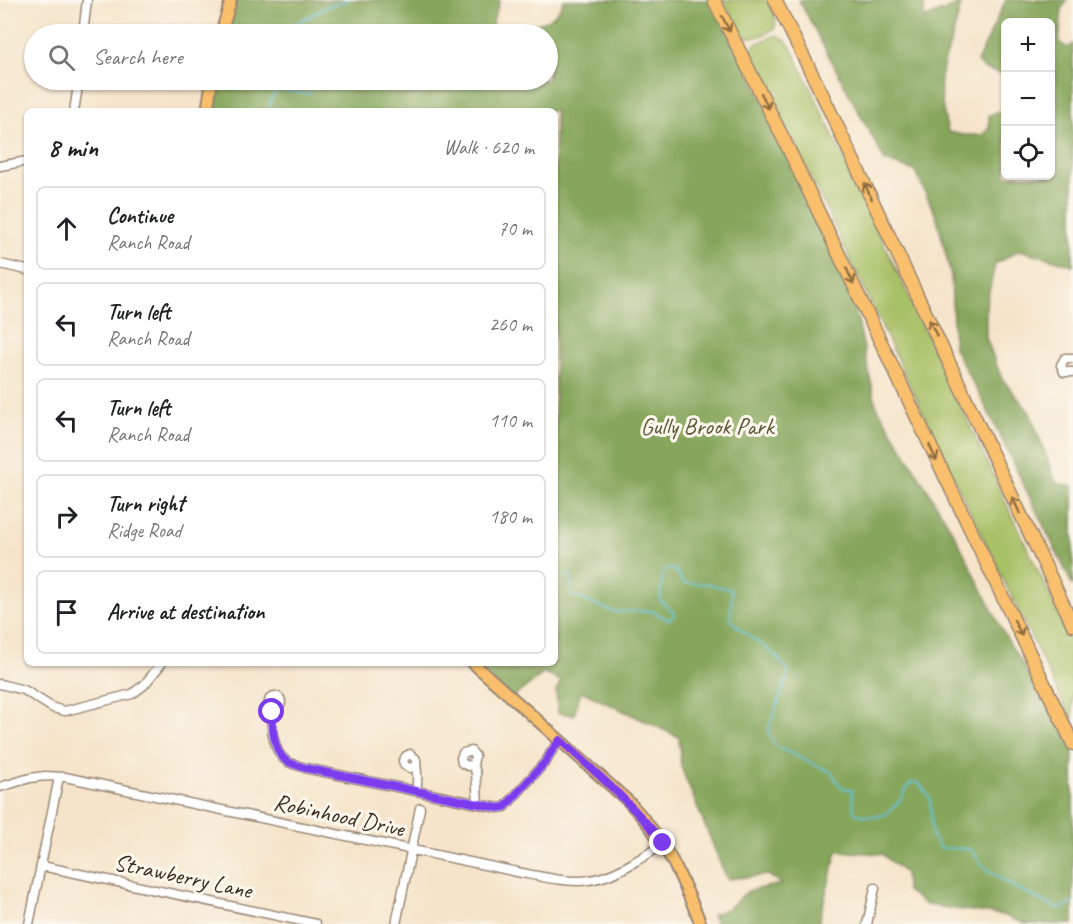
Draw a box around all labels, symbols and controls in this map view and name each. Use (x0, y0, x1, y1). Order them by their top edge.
one-way arrow (721, 15, 733, 33)
map controls (1001, 18, 1055, 180)
button: + (1001, 18, 1055, 72)
search box (24, 24, 558, 90)
icon: search (45, 41, 78, 74)
text: Search here (93, 43, 183, 71)
button: − (1001, 72, 1055, 126)
one-way arrow (759, 91, 771, 109)
button: locate (1001, 126, 1055, 180)
text: 8 min (48, 131, 98, 164)
text: Walk · 620 m (444, 135, 534, 160)
one-way arrow (861, 182, 873, 200)
text: Continue (107, 202, 173, 230)
icon: ahead (50, 212, 83, 245)
text: 70 m (498, 216, 532, 241)
text: Ranch Road (107, 230, 189, 255)
one-way arrow (844, 267, 856, 285)
text: Turn left (107, 298, 171, 326)
icon: left (50, 308, 83, 341)
text: 260 m (489, 312, 532, 337)
one-way arrow (926, 320, 938, 338)
text: Ranch Road (107, 326, 189, 351)
text: Turn left (107, 394, 171, 422)
icon: left (50, 404, 83, 437)
text: 110 m (489, 408, 532, 433)
park label: Gully Brook Park (641, 411, 776, 441)
text: Ranch Road (107, 422, 189, 447)
one-way arrow (928, 443, 940, 461)
text: Turn right (107, 490, 184, 518)
one-way arrow (1009, 496, 1021, 514)
icon: right (50, 500, 83, 533)
text: 180 m (489, 504, 532, 529)
text: Ridge Road (107, 518, 181, 543)
icon: arrive (50, 596, 83, 629)
text: Arrive at destination (107, 598, 264, 626)
one-way arrow (1012, 619, 1024, 637)
route start (258, 698, 284, 724)
street label: Robinhood Drive (271, 787, 409, 844)
route end (649, 829, 675, 855)
street label: Strawberry Lane (112, 847, 257, 906)

